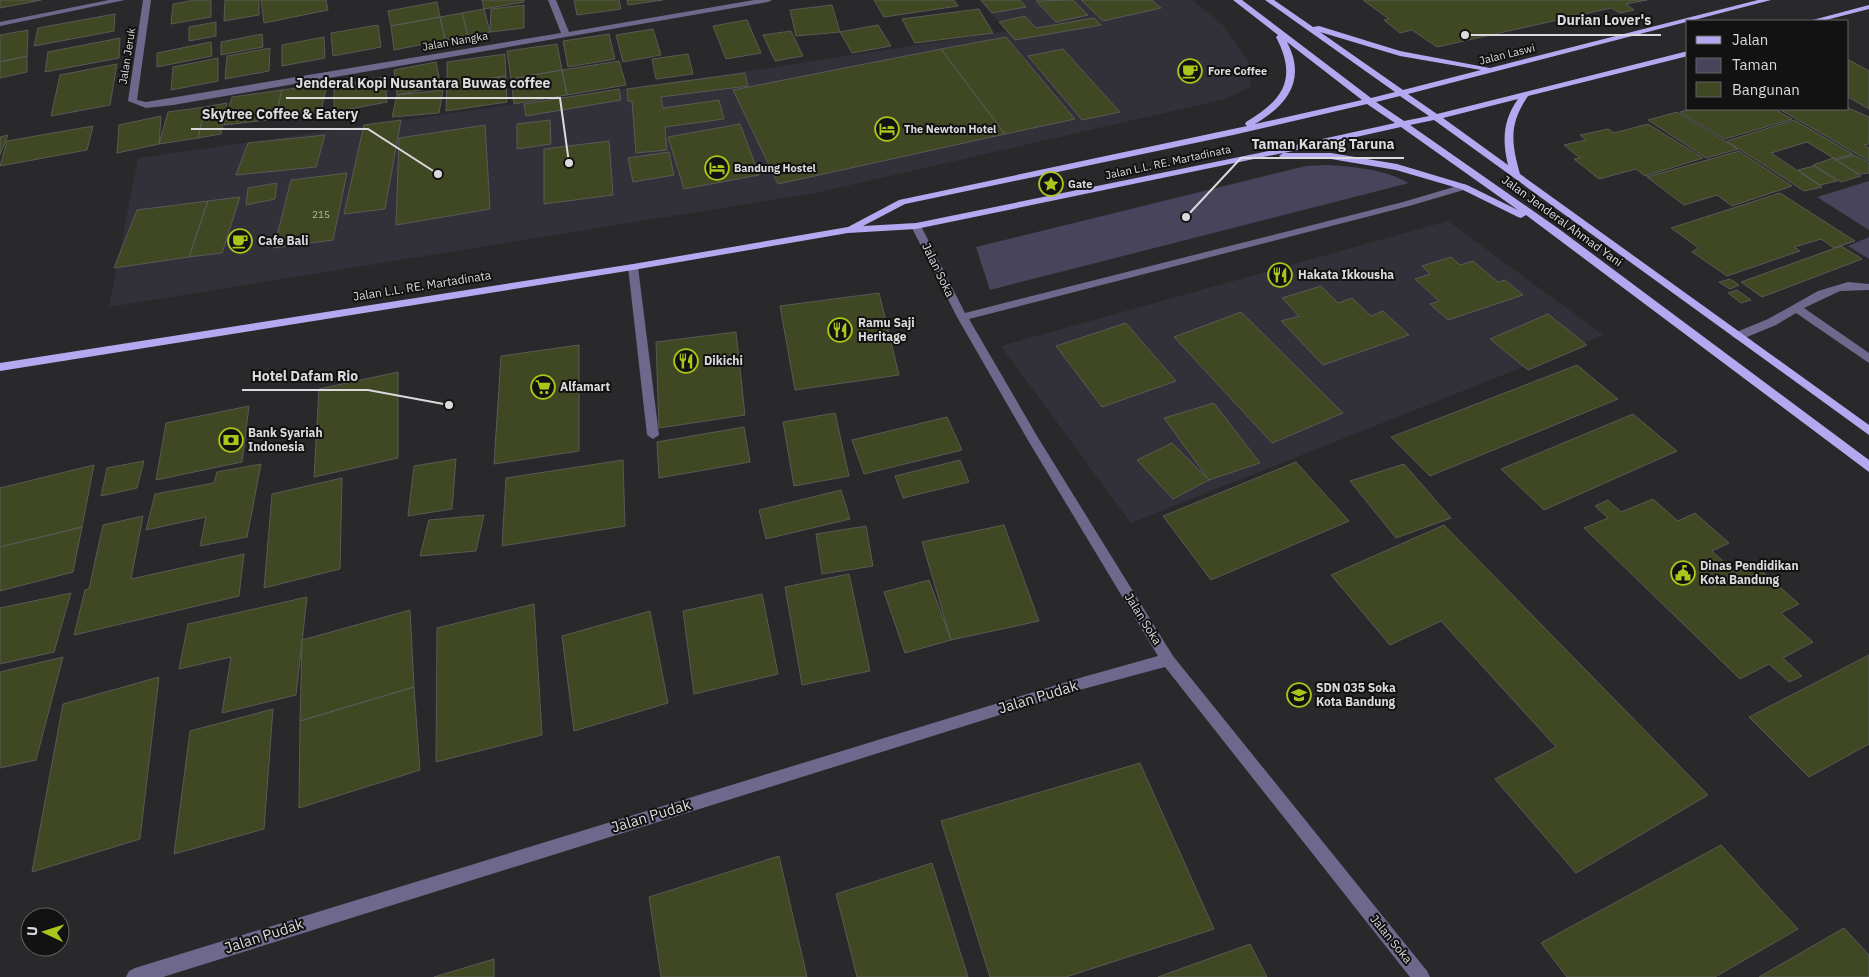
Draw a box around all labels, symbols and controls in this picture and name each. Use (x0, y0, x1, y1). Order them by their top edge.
callout: Durian Lover's (1546, 6, 1661, 35)
text: Durian Lover's (1557, 11, 1651, 29)
legend (1686, 20, 1849, 110)
street label: Jalan Jeruk (116, 27, 138, 85)
street label: Jalan Nangka (421, 28, 489, 54)
text: Jalan (1732, 30, 1768, 49)
street label: Jalan Laswi (1478, 40, 1536, 68)
text: Taman (1732, 55, 1777, 74)
cafe icon: Fore Coffee (1177, 58, 1203, 84)
place label: Fore Coffee (1208, 64, 1267, 78)
callout: Jenderal Kopi Nusantara Buwas coffee (286, 69, 560, 98)
text: Jenderal Kopi Nusantara Buwas coffee (296, 74, 551, 92)
text: Bangunan (1732, 80, 1800, 99)
callout: Skytree Coffee & Eatery (191, 100, 368, 129)
text: Skytree Coffee & Eatery (202, 105, 359, 123)
hotel icon: The Newton Hotel (874, 116, 900, 142)
place label: The Newton Hotel (904, 122, 997, 136)
callout: Taman Karang Taruna (1241, 129, 1404, 158)
text: Taman Karang Taruna (1251, 135, 1395, 153)
street label: Jalan L.L. RE. Martadinata (1104, 142, 1232, 182)
hotel icon: Bandung Hostel (704, 155, 730, 181)
place label: Bandung Hostel (734, 161, 817, 175)
place icon: Gate (1038, 171, 1064, 197)
street label: Jalan Jenderal Ahmad Yani (1499, 172, 1626, 269)
place label: Gate (1068, 177, 1092, 191)
house number: 215 (312, 208, 330, 221)
cafe icon: Cafe Bali (227, 228, 253, 254)
place label: Cafe Bali (258, 233, 308, 248)
street label: Jalan Soka (919, 240, 958, 300)
restaurant icon: Hakata Ikkousha (1267, 262, 1293, 288)
street label: Jalan L.L. RE. Martadinata (352, 267, 493, 304)
place label: Hakata Ikkousha (1298, 267, 1394, 282)
place label: Ramu Saji Heritage (858, 315, 915, 344)
restaurant icon: Ramu Saji Heritage (827, 317, 853, 343)
restaurant icon: Dikichi (673, 348, 699, 374)
place label: Dikichi (704, 353, 743, 368)
callout: Hotel Dafam Rio (242, 361, 368, 390)
text: Hotel Dafam Rio (252, 367, 358, 385)
supermarket icon: Alfamart (530, 374, 556, 400)
place label: Alfamart (560, 379, 610, 394)
place label: Bank Syariah Indonesia (248, 425, 323, 454)
bank icon: Bank Syariah Indonesia (218, 427, 244, 453)
place label: Dinas Pendidikan Kota Bandung (1700, 558, 1799, 587)
public building icon: Dinas Pendidikan Kota Bandung (1670, 560, 1696, 586)
street label: Jalan Soka (1122, 590, 1166, 648)
street label: Jalan Pudak (996, 675, 1080, 718)
place label: SDN 035 Soka Kota Bandung (1316, 680, 1396, 709)
school or university icon: SDN 035 Soka Kota Bandung (1286, 682, 1312, 708)
street label: Jalan Pudak (609, 794, 693, 837)
north arrow (20, 907, 70, 957)
street label: Jalan Soka (1367, 911, 1416, 966)
street label: Jalan Pudak (222, 914, 306, 957)
text: U (23, 926, 41, 937)

